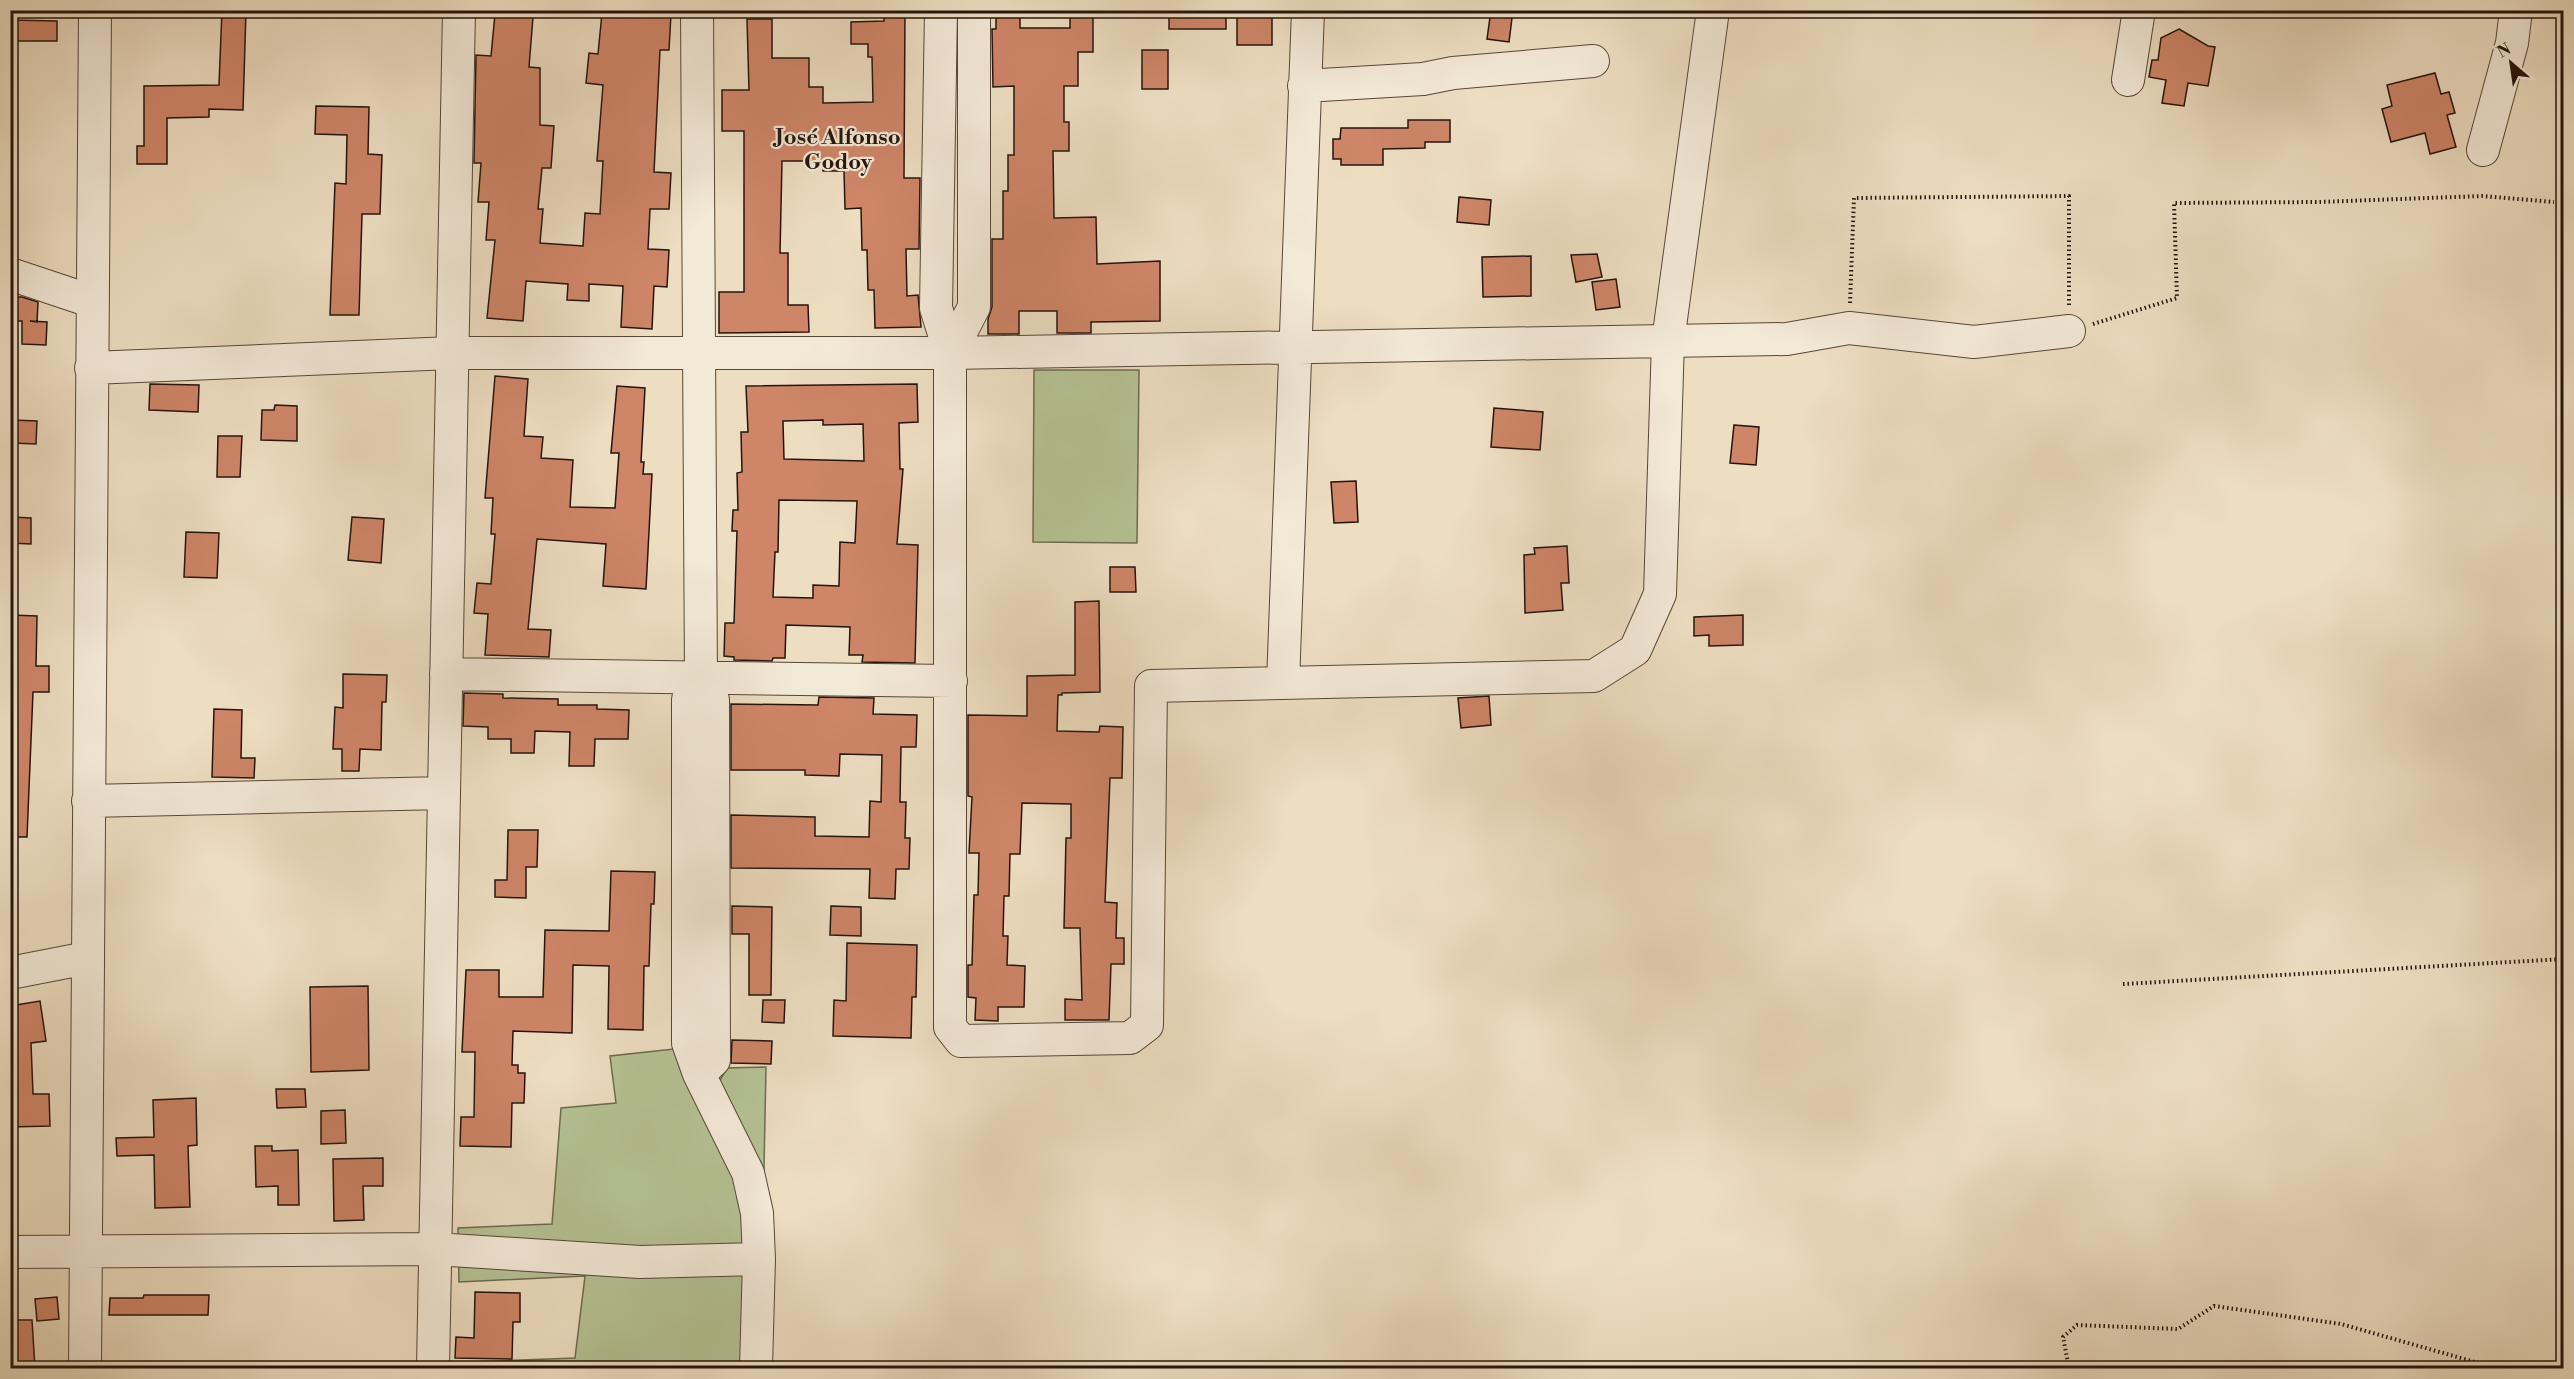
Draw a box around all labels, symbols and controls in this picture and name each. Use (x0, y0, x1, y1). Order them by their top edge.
north arrow (2481, 33, 2541, 93)
text: N (2494, 39, 2515, 63)
district label: José Alfonso Godoy (772, 124, 901, 176)

